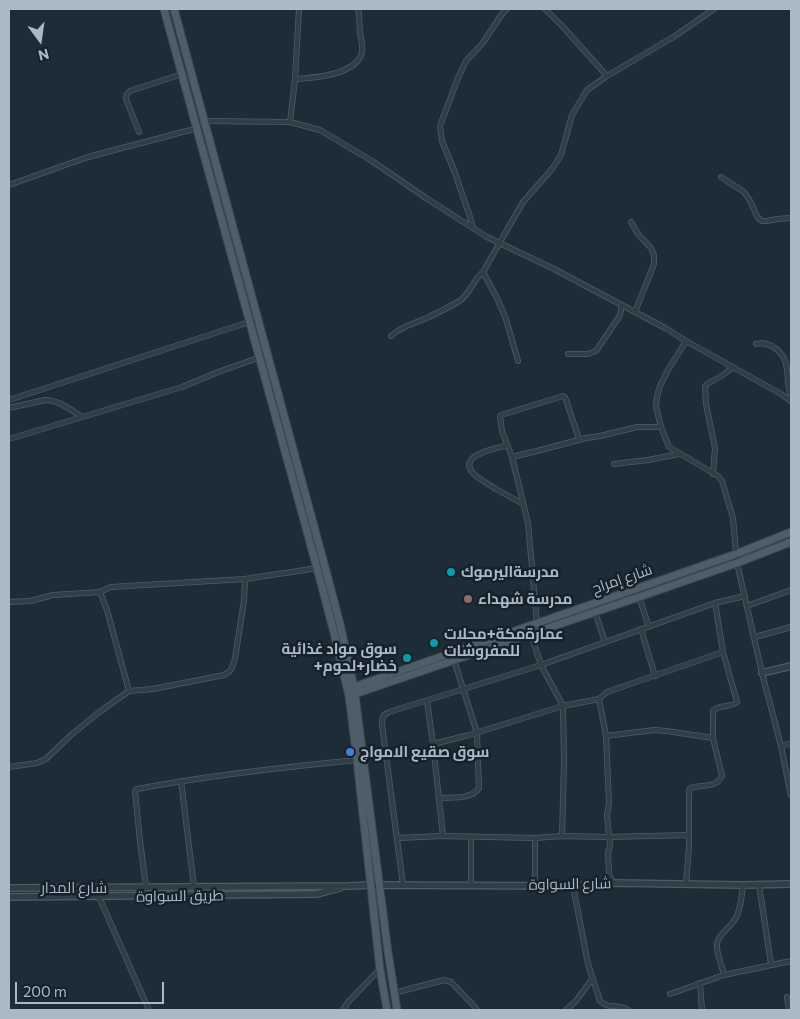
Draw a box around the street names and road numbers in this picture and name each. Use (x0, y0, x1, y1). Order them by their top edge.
street label: شارع إمراح (589, 560, 655, 598)
street label: شارع السواوة (529, 874, 611, 894)
street label: شارع المدار (41, 879, 107, 897)
street label: طريق السواوة (136, 886, 224, 906)

